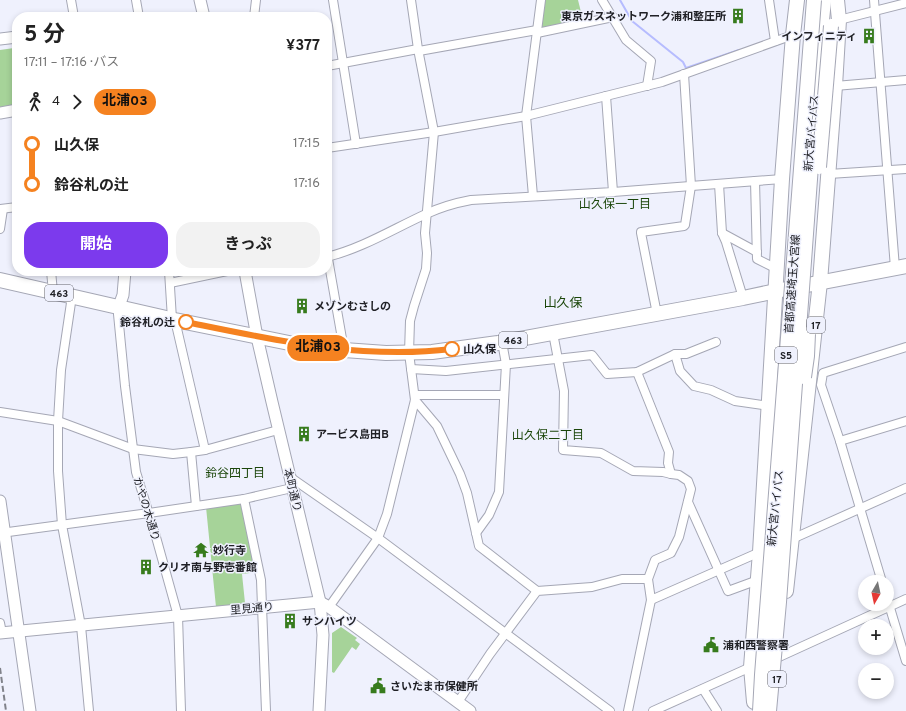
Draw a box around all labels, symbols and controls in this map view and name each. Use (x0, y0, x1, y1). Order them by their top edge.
building icon: 東京ガスネットワーク浦和整圧所 (729, 7, 747, 25)
place label: 東京ガスネットワーク浦和整圧所 (561, 10, 726, 24)
text: 5 分 (24, 22, 65, 49)
building icon: インフィニティ (860, 27, 878, 45)
place label: インフィニティ (781, 30, 857, 44)
text: ¥377 (286, 37, 320, 56)
text: 17:11 – 17:16 · バス (24, 55, 119, 71)
icon: walk (24, 91, 46, 113)
icon: forward (66, 91, 88, 113)
text: 北浦03 (102, 93, 148, 110)
text: 4 (52, 94, 60, 110)
street label: 新大宮バイパス (802, 94, 822, 172)
text: 17:15 (293, 136, 320, 152)
text: 山久保 (54, 137, 99, 156)
text: 17:16 (293, 176, 320, 192)
text: 鈴谷札の辻 (54, 177, 129, 196)
district label: 山久保一丁目 (579, 197, 651, 213)
button: 開始 (24, 222, 168, 268)
button: きっぷ (176, 222, 320, 268)
street label: 首都高速埼玉大宮線 (783, 234, 803, 334)
road number: 463 (45, 285, 73, 301)
district label: 山久保 (543, 295, 583, 312)
building icon: メゾンむさしの (293, 297, 311, 315)
place label: メゾンむさしの (314, 300, 391, 314)
marker: 鈴谷札の辻 (178, 314, 194, 330)
place label: 鈴谷札の辻 (120, 316, 175, 330)
road number: 17 (807, 317, 825, 333)
road number: 463 (499, 332, 527, 348)
line badge: 北浦03 (290, 335, 346, 361)
text: 北浦03 (295, 339, 341, 356)
marker: 山久保 (444, 341, 460, 357)
place label: 山久保 (463, 343, 497, 357)
road number: S5 (775, 347, 797, 363)
building icon: アービス島田B (295, 425, 313, 443)
place label: アービス島田B (316, 428, 389, 442)
district label: 山久保二丁目 (512, 428, 584, 444)
district label: 鈴谷四丁目 (205, 466, 265, 482)
street label: 本町通り (280, 467, 304, 513)
street label: 新大宮バイパス (765, 469, 787, 547)
street label: かやの木通り (130, 476, 162, 543)
temple icon: 妙行寺 (192, 541, 210, 559)
place label: 妙行寺 (213, 544, 246, 558)
building icon: クリオ南与野壱番館 (137, 558, 155, 576)
place label: クリオ南与野壱番館 (158, 561, 257, 575)
north arrow (858, 575, 894, 611)
map controls (858, 575, 894, 699)
street label: 里見通り (230, 600, 275, 618)
building icon: サンハイツ (281, 612, 299, 630)
place label: サンハイツ (302, 615, 357, 629)
button: + (858, 619, 894, 655)
public building icon: 浦和西警察署 (702, 636, 720, 654)
place label: 浦和西警察署 (723, 639, 789, 653)
button: − (858, 663, 894, 699)
road number: 17 (768, 671, 786, 687)
public building icon: さいたま市保健所 (369, 677, 387, 695)
place label: さいたま市保健所 (390, 680, 478, 694)

